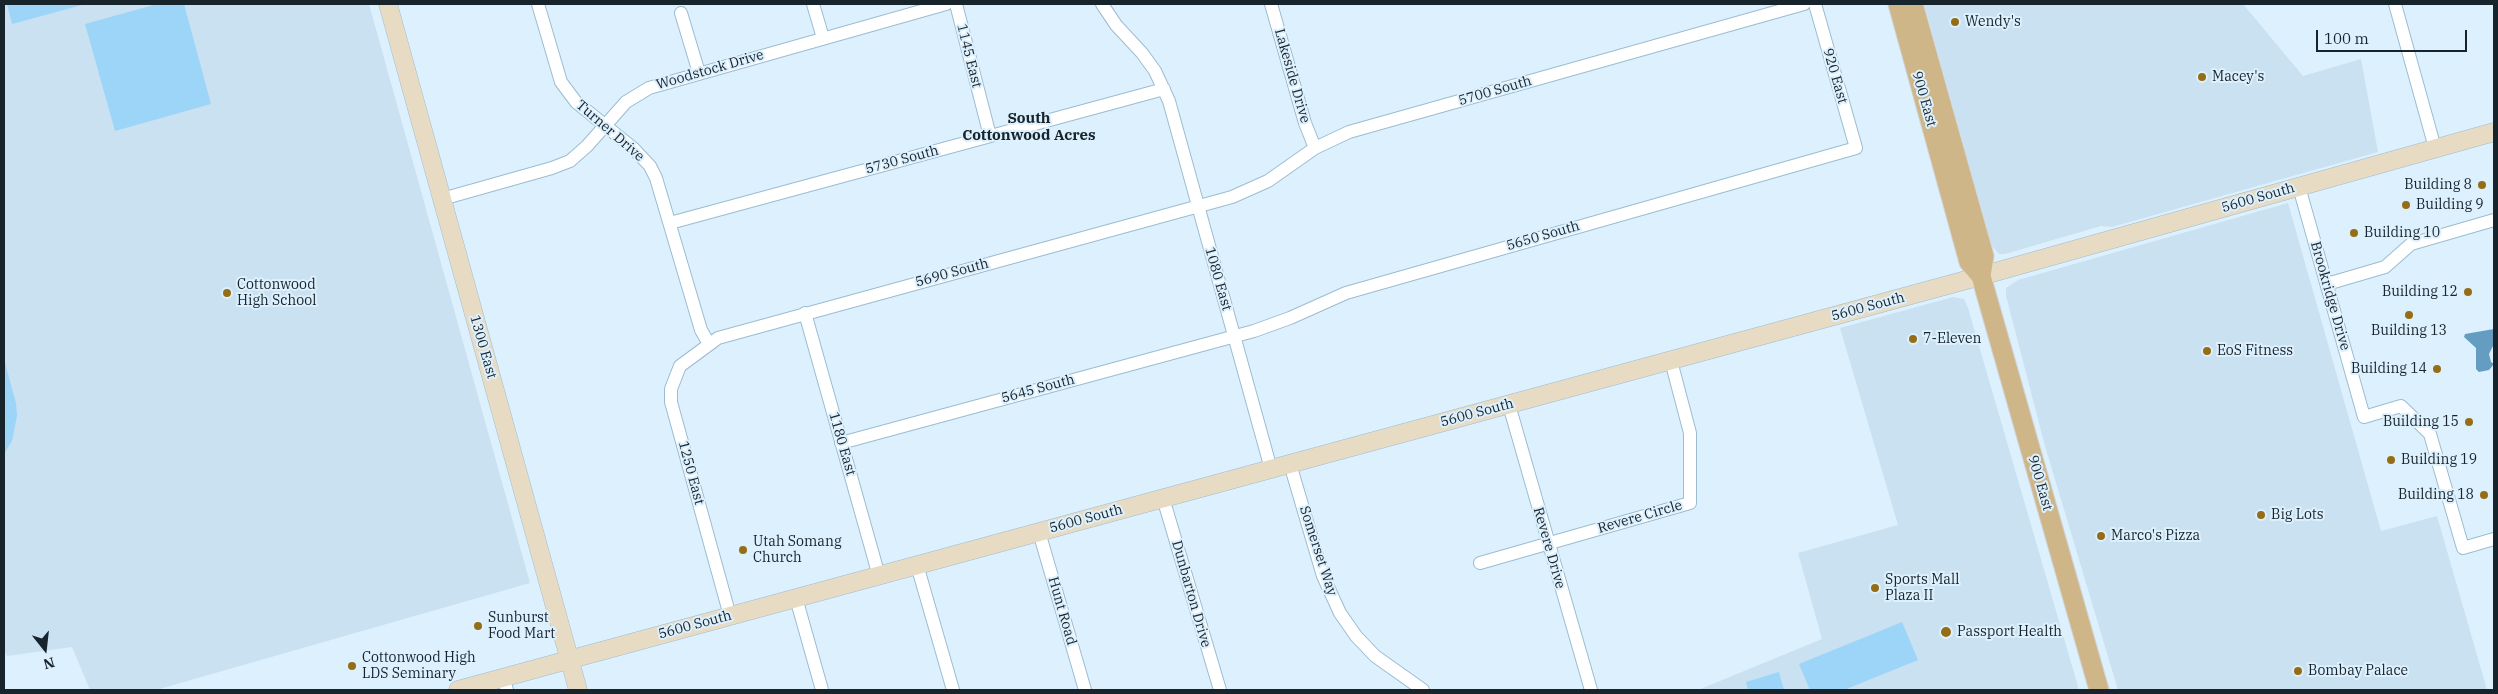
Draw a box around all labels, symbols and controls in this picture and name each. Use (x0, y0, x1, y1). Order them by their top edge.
place label: Wendy's (1965, 14, 2021, 30)
marker: Wendy's (1949, 16, 1961, 28)
scale bar (2318, 20, 2469, 52)
street label: 1145 East (953, 22, 985, 90)
street label: Lakeside Drive (1271, 27, 1313, 125)
text: 100 m (2324, 29, 2369, 48)
street label: 920 East (1819, 46, 1851, 106)
street label: Woodstock Drive (654, 47, 766, 93)
street label: 900 East (1908, 69, 1940, 129)
place label: Macey's (2212, 69, 2264, 85)
marker: Macey's (2196, 71, 2208, 83)
street label: 5700 South (1456, 73, 1534, 109)
street label: Turner Drive (572, 97, 648, 165)
district label: South Cottonwood Acres (962, 110, 1096, 145)
street label: 5730 South (863, 142, 941, 178)
place label: Building 8 (2404, 177, 2472, 193)
marker: Building 8 (2476, 179, 2488, 191)
street label: 5600 South (2219, 180, 2297, 216)
place label: Building 9 (2416, 197, 2484, 213)
marker: Building 9 (2400, 199, 2412, 211)
street label: 5650 South (1504, 218, 1582, 254)
place label: Building 10 (2364, 225, 2440, 241)
marker: Building 10 (2348, 227, 2360, 239)
street label: Brookridge Drive (2306, 240, 2354, 352)
street label: 1080 East (1201, 245, 1235, 313)
street label: 5690 South (913, 255, 991, 291)
place label: Cottonwood High School (237, 277, 316, 310)
place label: Building 12 (2382, 284, 2458, 300)
marker: Building 12 (2462, 286, 2474, 298)
marker: Cottonwood High School (221, 287, 233, 299)
street label: 5600 South (1829, 289, 1907, 325)
marker: Building 13 (2403, 309, 2415, 321)
street label: 1300 East (466, 313, 500, 381)
place label: Building 13 (2371, 323, 2447, 339)
place label: 7-Eleven (1923, 331, 1981, 347)
marker: 7-Eleven (1907, 333, 1919, 345)
place label: EoS Fitness (2217, 343, 2293, 359)
marker: EoS Fitness (2201, 345, 2213, 357)
place label: Building 14 (2351, 361, 2427, 377)
marker: Building 14 (2431, 363, 2443, 375)
street label: 5645 South (999, 371, 1077, 407)
street label: 5600 South (1438, 395, 1516, 431)
street label: 1180 East (825, 410, 859, 478)
place label: Building 15 (2383, 414, 2459, 430)
marker: Building 15 (2463, 416, 2475, 428)
street label: 1250 East (674, 439, 708, 507)
place label: Building 19 (2401, 452, 2477, 468)
street label: 900 East (2024, 453, 2056, 513)
marker: Building 19 (2385, 454, 2397, 466)
place label: Building 18 (2398, 487, 2474, 503)
marker: Building 18 (2478, 489, 2490, 501)
street label: Revere Circle (1596, 497, 1684, 537)
street label: 5600 South (1047, 501, 1125, 537)
street label: Somerset Way (1296, 504, 1340, 598)
street label: Revere Drive (1529, 505, 1569, 591)
place label: Big Lots (2271, 507, 2324, 523)
marker: Big Lots (2255, 509, 2267, 521)
place label: Marco's Pizza (2111, 528, 2200, 544)
marker: Marco's Pizza (2095, 530, 2107, 542)
place label: Utah Somang Church (753, 534, 842, 566)
street label: Dunbarton Drive (1168, 539, 1214, 649)
marker: Utah Somang Church (737, 544, 749, 556)
place label: Sports Mall Plaza II (1885, 572, 1959, 604)
street label: Hunt Road (1044, 575, 1080, 647)
marker: Sports Mall Plaza II (1869, 582, 1881, 594)
street label: 5600 South (656, 607, 734, 643)
place label: Sunburst Food Mart (488, 610, 555, 642)
marker: Sunburst Food Mart (472, 620, 484, 632)
north arrow (20, 624, 70, 674)
place label: Passport Health (1957, 624, 2062, 640)
marker: Passport Health (1939, 625, 1953, 639)
place label: Cottonwood High LDS Seminary (362, 650, 476, 682)
text: N (41, 653, 57, 674)
marker: Cottonwood High LDS Seminary (346, 660, 358, 672)
place label: Bombay Palace (2308, 663, 2408, 679)
marker: Bombay Palace (2292, 665, 2304, 677)

